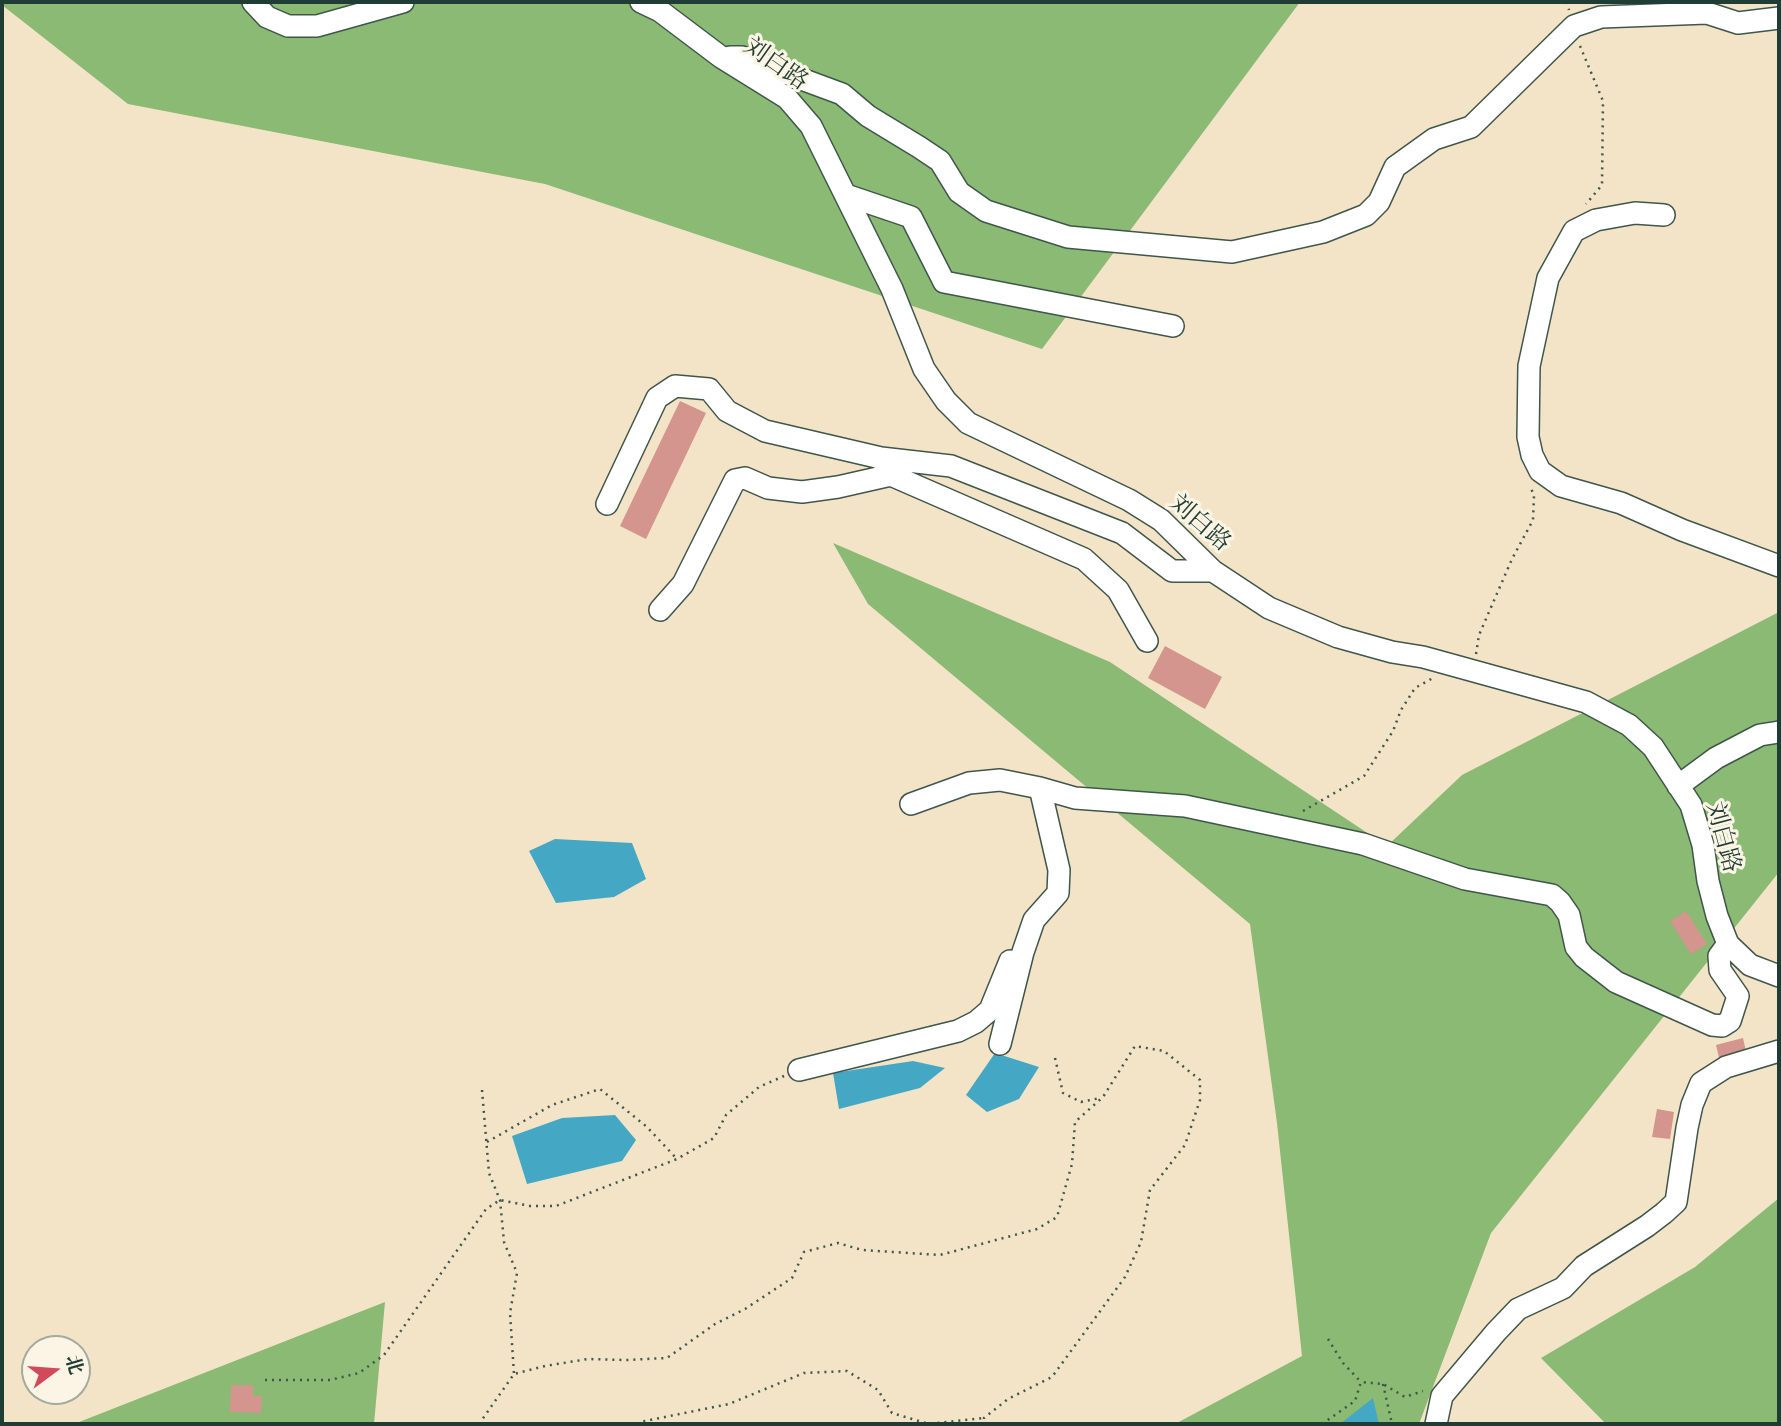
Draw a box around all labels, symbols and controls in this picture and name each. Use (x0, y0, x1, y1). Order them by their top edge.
street label: 刘白路 (738, 32, 814, 96)
street label: 刘白路 (1163, 489, 1237, 557)
street label: 刘白路 (1700, 798, 1746, 876)
north arrow (21, 1335, 91, 1405)
text: 北 (61, 1352, 88, 1377)

